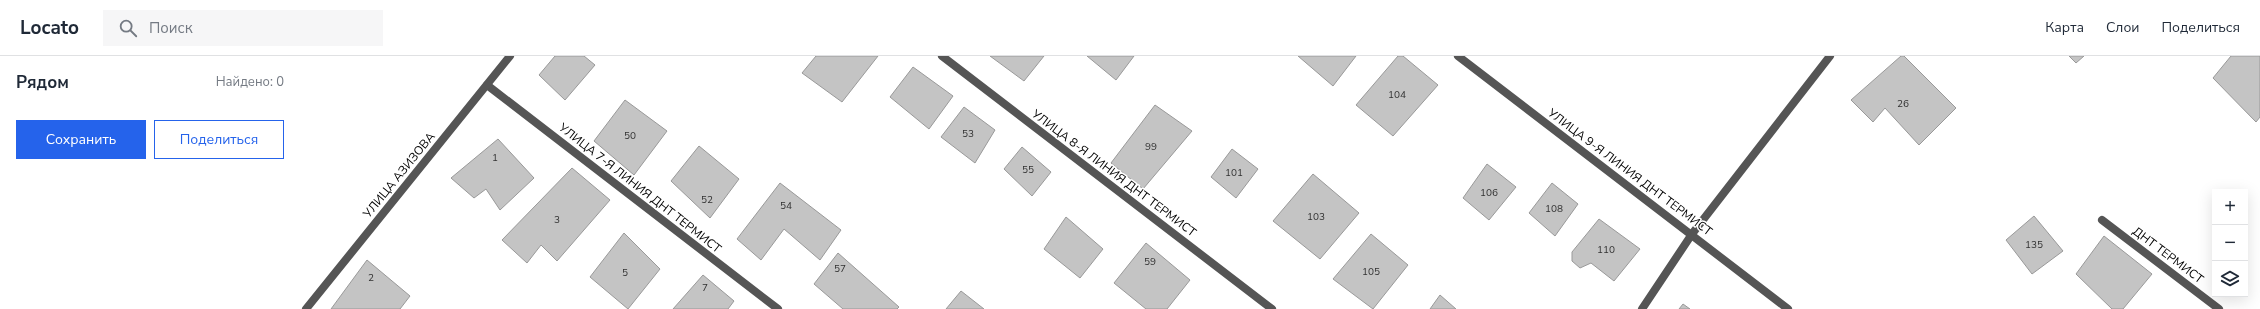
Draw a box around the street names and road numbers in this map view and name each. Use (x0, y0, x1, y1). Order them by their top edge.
street label: УЛИЦА 9-Я ЛИНИЯ ДНТ ТЕРМИСТ (1544, 104, 1716, 240)
street label: УЛИЦА 8-Я ЛИНИЯ ДНТ ТЕРМИСТ (1028, 105, 1200, 241)
street label: УЛИЦА 7-Я ЛИНИЯ ДНТ ТЕРМИСТ (555, 119, 725, 257)
street label: УЛИЦА АЗИЗОВА (359, 129, 439, 222)
street label: ДНТ ТЕРМИСТ (2129, 223, 2207, 287)

